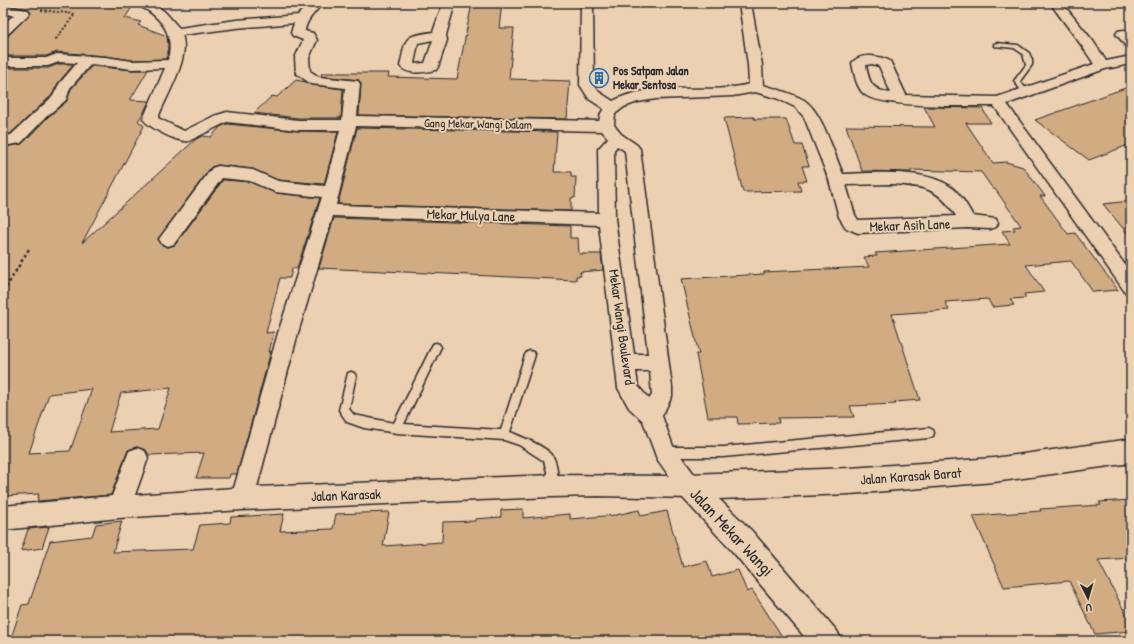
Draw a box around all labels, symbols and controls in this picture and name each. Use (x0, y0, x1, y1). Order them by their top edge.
place label: Pos Satpam Jalan Mekar Sentosa (613, 62, 689, 93)
building icon: Pos Satpam Jalan Mekar Sentosa (588, 67, 610, 89)
street label: Gang Mekar Wangi Dalam (424, 114, 532, 133)
street label: Mekar Mulya Lane (426, 203, 516, 227)
street label: Mekar Asih Lane (869, 214, 951, 235)
street label: Mekar Wangi Boulevard (604, 268, 640, 387)
street label: Jalan Karasak Barat (860, 462, 962, 489)
street label: Jalan Mekar Wangi (685, 483, 779, 581)
street label: Jalan Karasak (311, 484, 381, 505)
north arrow (1068, 578, 1108, 618)
text: U (1085, 601, 1093, 615)

